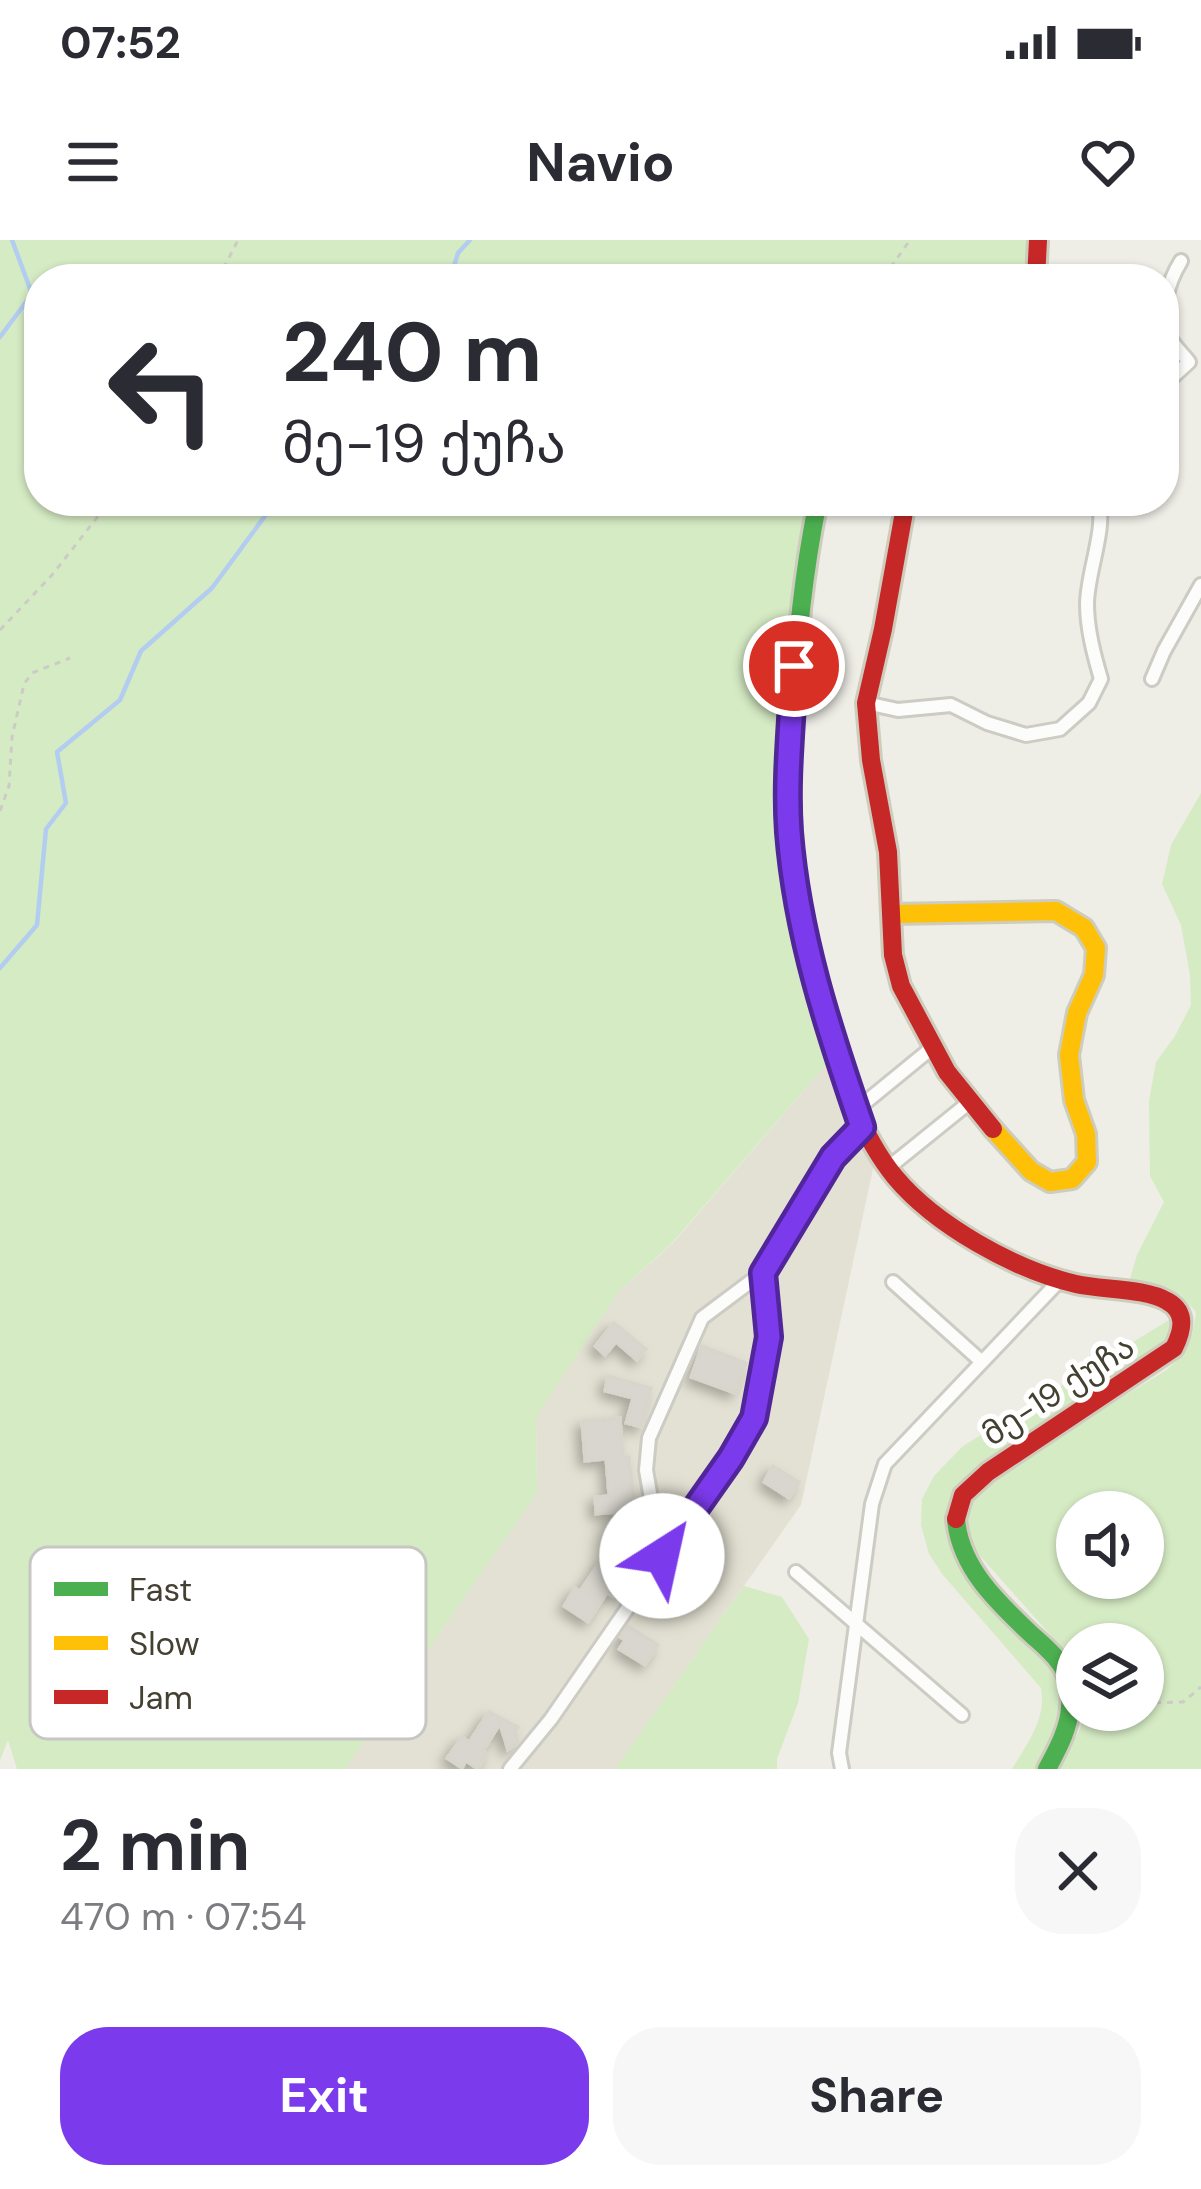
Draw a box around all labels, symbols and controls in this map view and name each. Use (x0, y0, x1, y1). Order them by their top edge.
text: 07:52 (60, 13, 181, 72)
text: Navio (526, 127, 675, 198)
icon: menu (60, 129, 126, 195)
icon: heart (1075, 129, 1141, 195)
text: 240 m (282, 298, 542, 407)
icon: left (84, 312, 240, 468)
text: მე-19 ქუჩა (282, 408, 566, 479)
pin (743, 615, 845, 717)
icon: arrive (761, 633, 827, 699)
street label: მე-19 ქუჩა (974, 1325, 1142, 1455)
map controls (1056, 1491, 1164, 1731)
button: sound (1056, 1491, 1164, 1599)
position arrow (599, 1493, 725, 1619)
legend (30, 1547, 426, 1739)
text: Fast (129, 1568, 192, 1611)
text: Slow (129, 1622, 200, 1665)
button: layers (1056, 1623, 1164, 1731)
text: Jam (129, 1676, 193, 1719)
text: 2 min (60, 1799, 250, 1892)
button: close (1015, 1808, 1141, 1934)
text: 470 m · 07:54 (60, 1891, 307, 1942)
button: Exit (60, 2027, 589, 2165)
button: Share (613, 2027, 1141, 2165)

